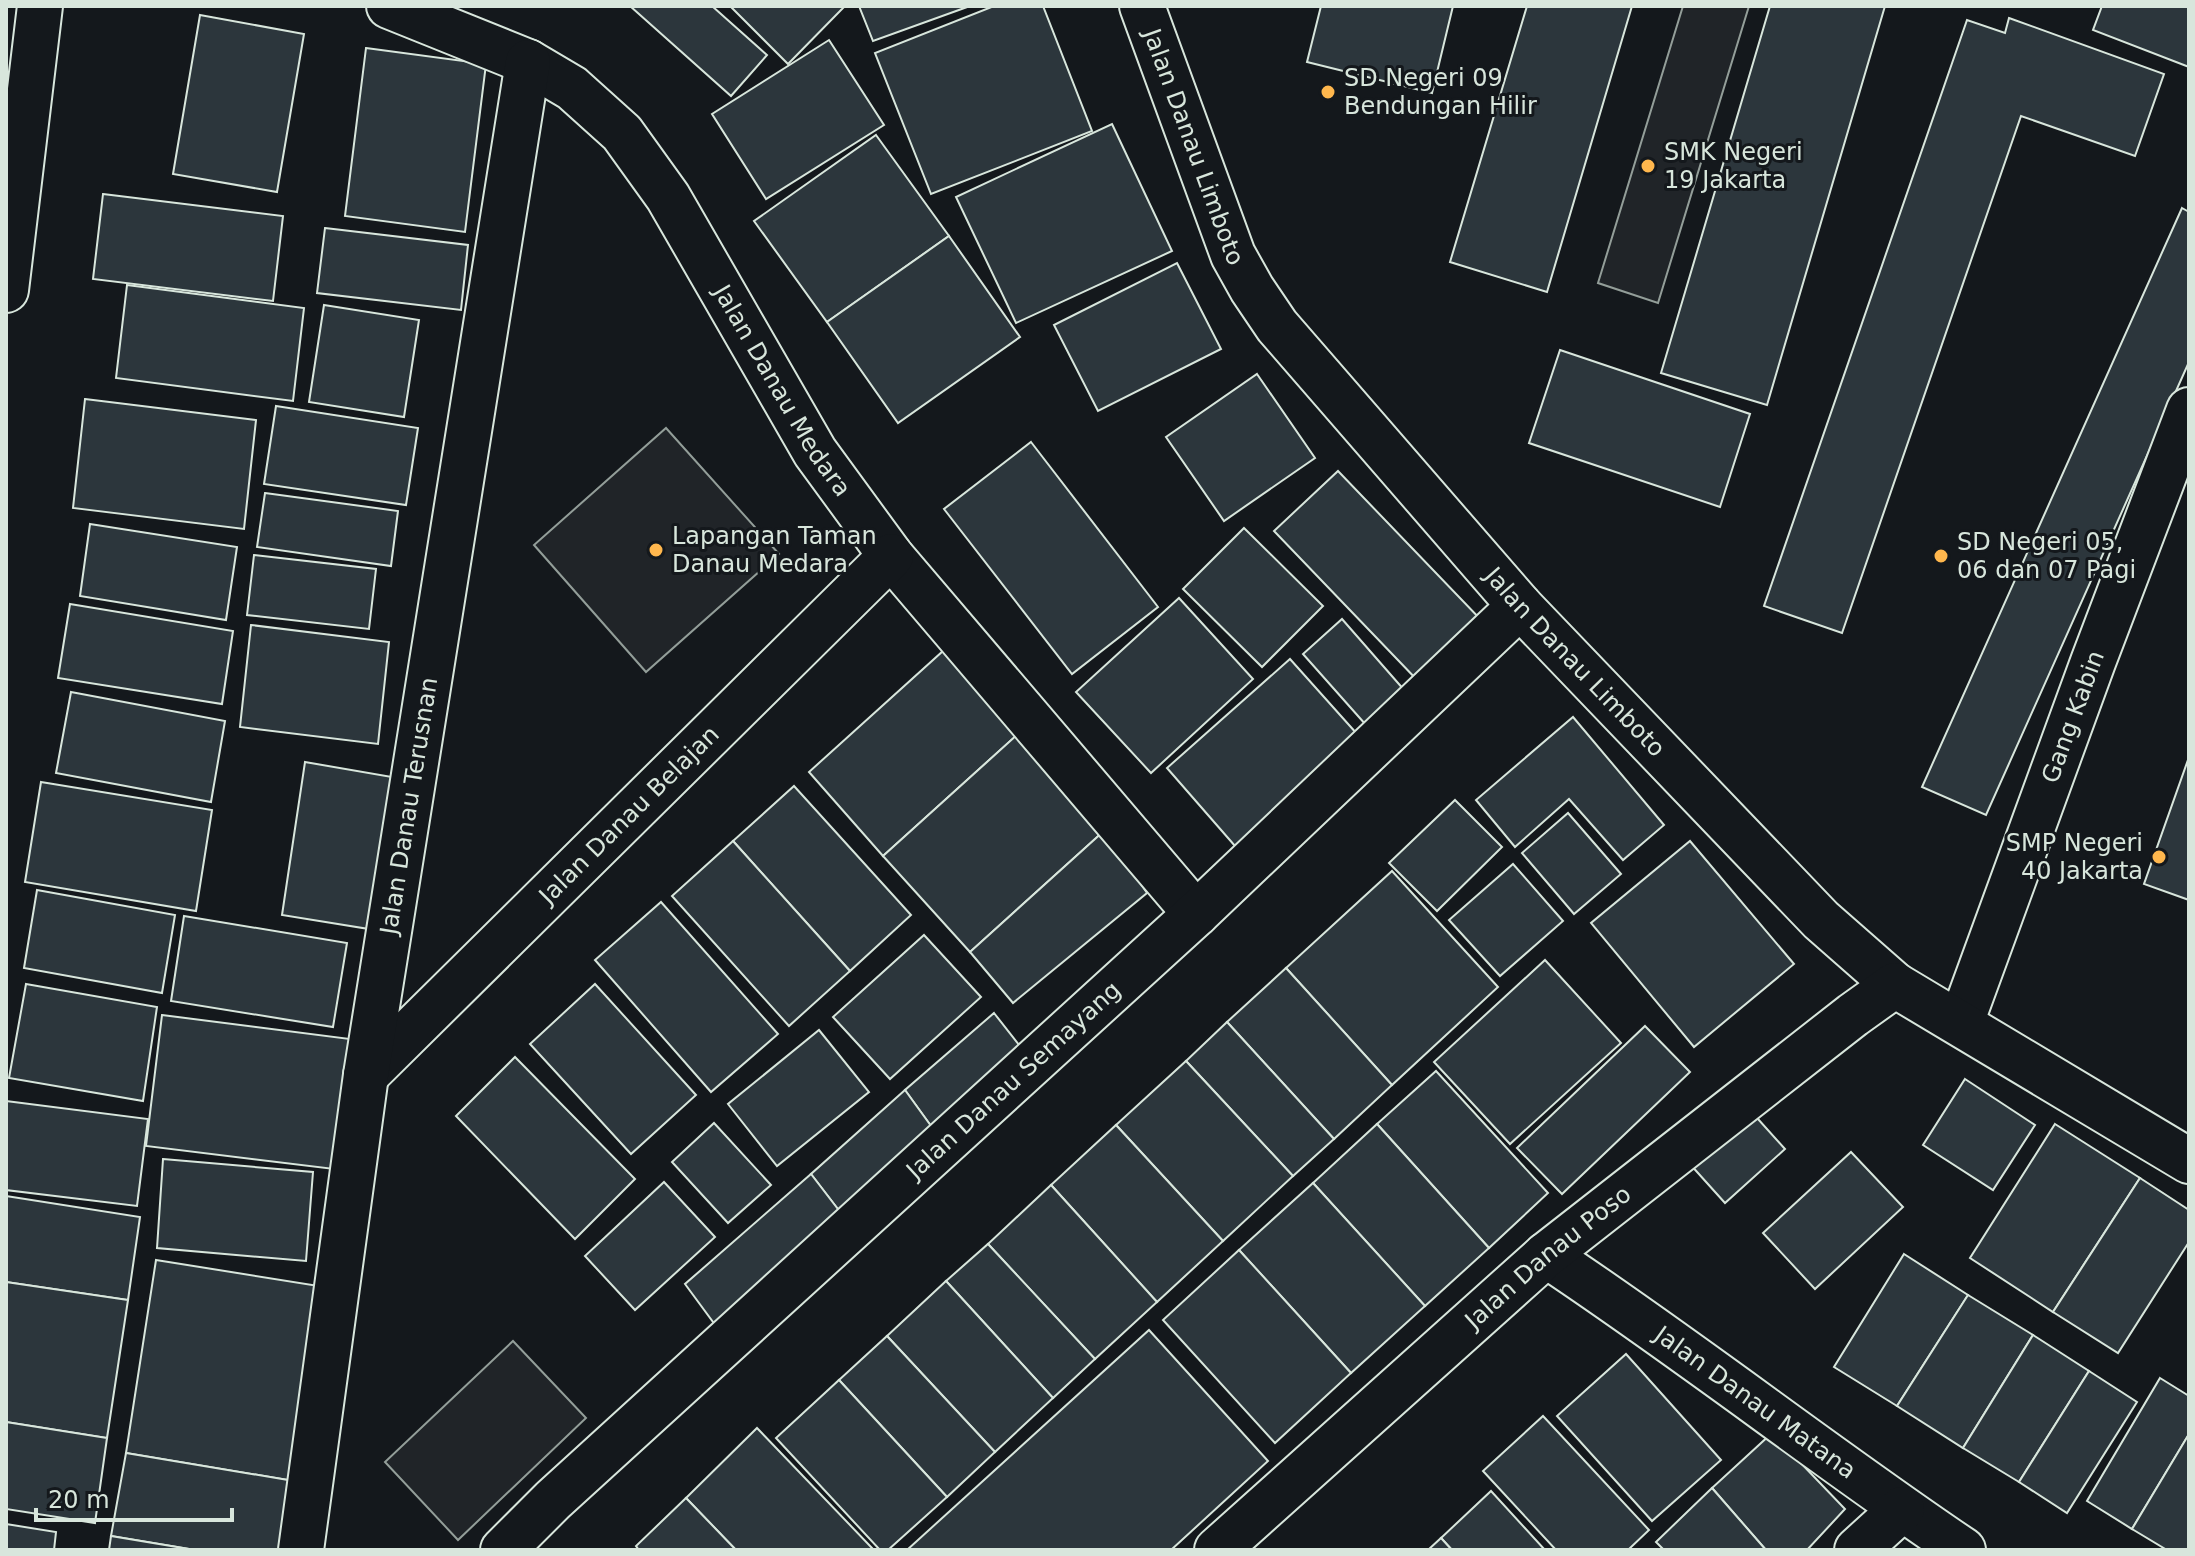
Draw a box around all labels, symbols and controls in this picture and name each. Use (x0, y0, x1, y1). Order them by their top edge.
street label: Jalan Danau Limboto (1137, 23, 1250, 270)
place label: SD Negeri 09 Bendungan Hilir (1344, 64, 1537, 120)
marker: SD Negeri 09 Bendungan Hilir (1319, 83, 1337, 101)
place label: SMK Negeri 19 Jakarta (1664, 138, 1803, 194)
marker: SMK Negeri 19 Jakarta (1639, 157, 1657, 175)
street label: Jalan Danau Medara (707, 278, 857, 502)
place label: Lapangan Taman Danau Medara (672, 522, 877, 578)
place label: SD Negeri 05, 06 dan 07 Pagi (1957, 528, 2136, 584)
marker: Lapangan Taman Danau Medara (647, 541, 665, 559)
marker: SD Negeri 05, 06 dan 07 Pagi (1932, 547, 1950, 565)
street label: Jalan Danau Limboto (1478, 560, 1671, 762)
street label: Gang Kabin (2036, 647, 2110, 787)
street label: Jalan Danau Terusnan (374, 675, 443, 938)
street label: Jalan Danau Belajan (532, 720, 725, 911)
place label: SMP Negeri 40 Jakarta (2006, 829, 2143, 885)
marker: SMP Negeri 40 Jakarta (2150, 848, 2168, 866)
street label: Jalan Danau Semayang (899, 976, 1126, 1186)
street label: Jalan Danau Poso (1458, 1180, 1636, 1336)
street label: Jalan Danau Matana (1648, 1319, 1861, 1485)
scale bar (36, 1472, 232, 1522)
text: 20 m (48, 1486, 110, 1514)

